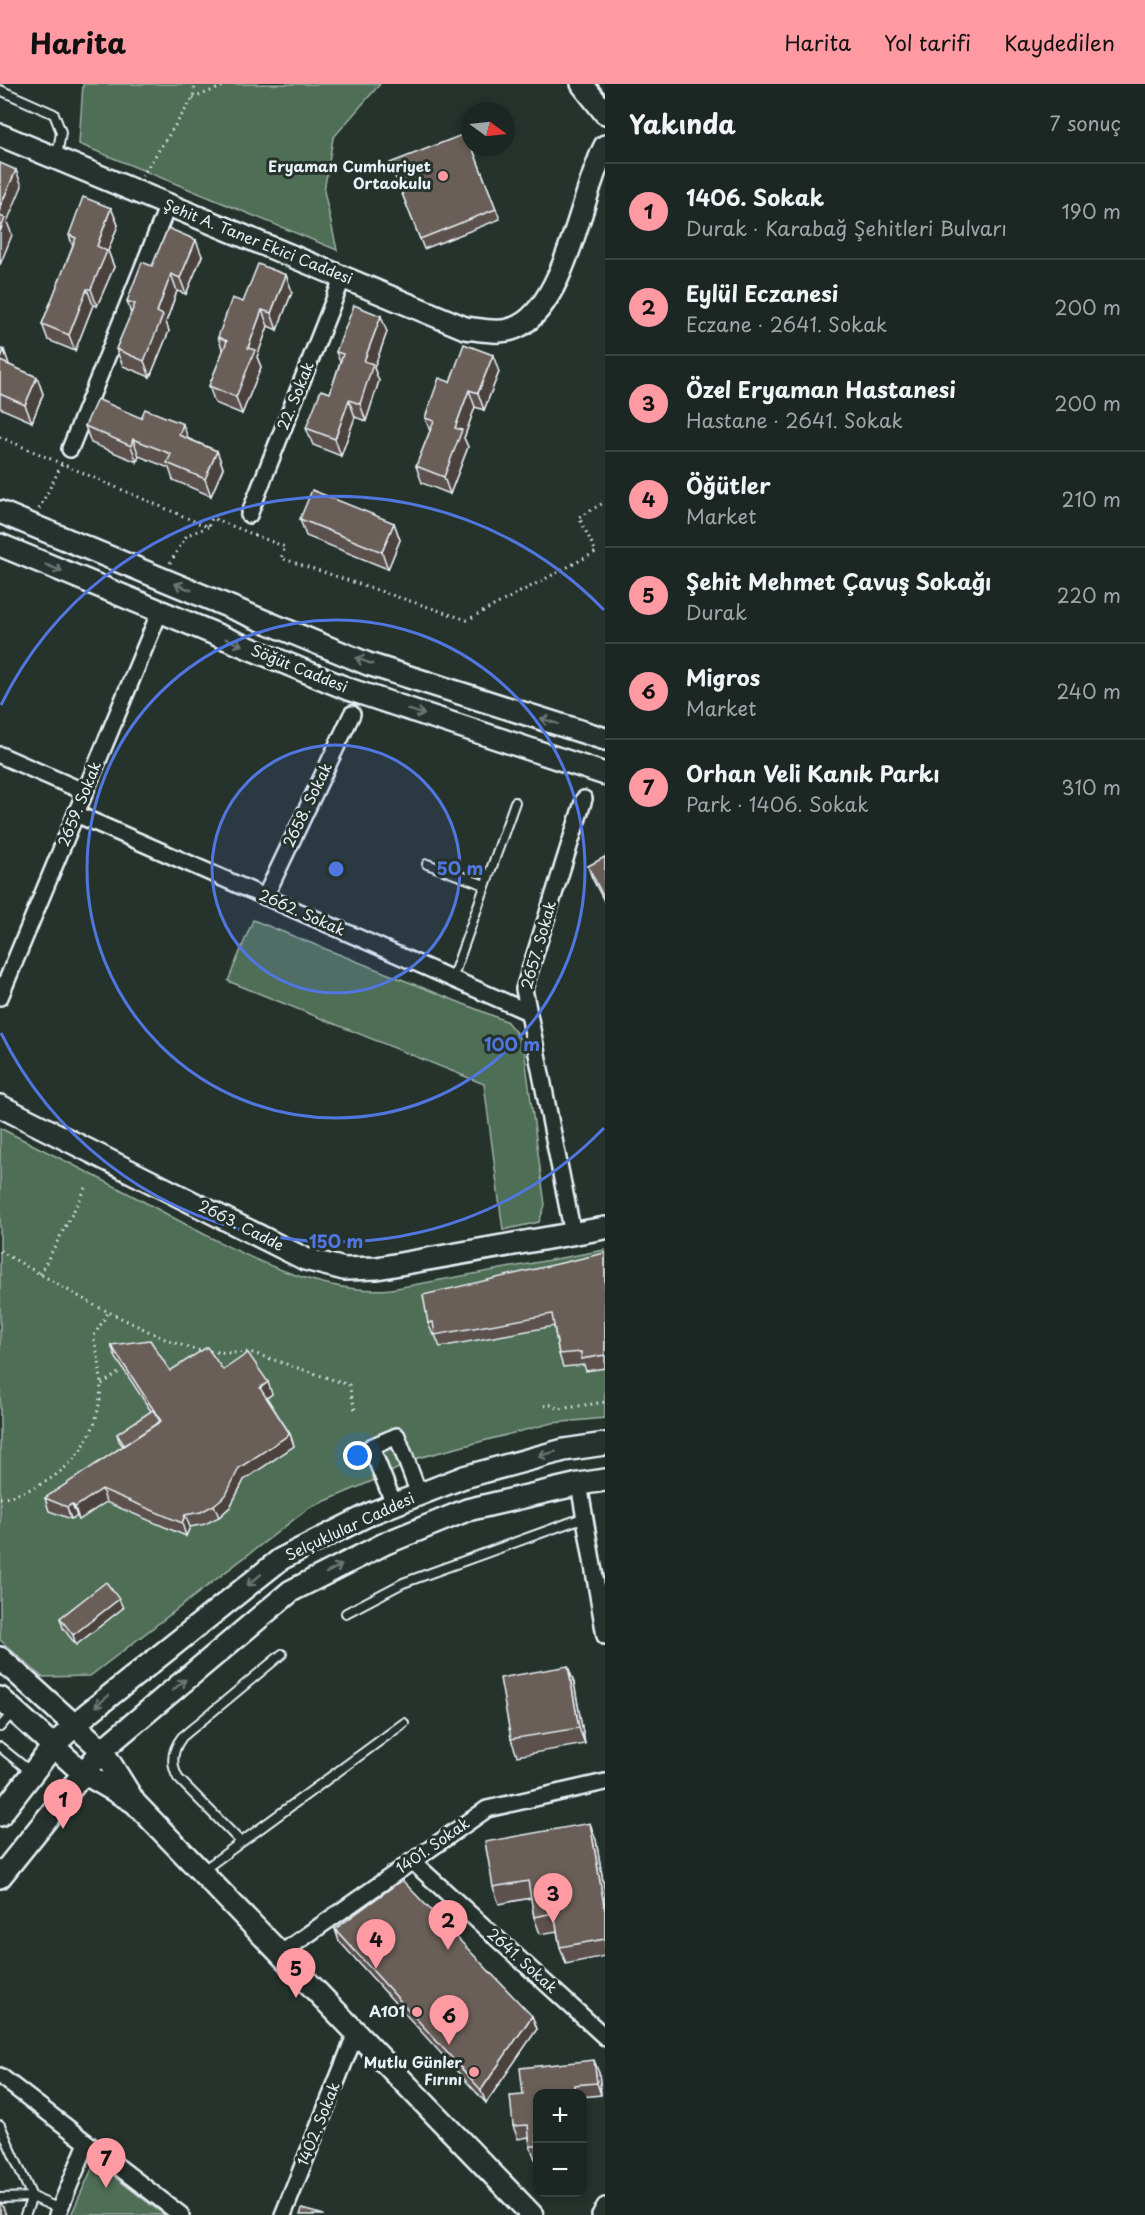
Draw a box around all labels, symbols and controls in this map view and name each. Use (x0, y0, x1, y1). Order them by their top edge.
text: Harita (30, 21, 126, 64)
text: Harita (784, 26, 851, 58)
text: Yol tarifi (884, 26, 971, 58)
text: Kaydedilen (1004, 26, 1115, 58)
north arrow (461, 102, 515, 156)
text: Yakında (629, 104, 736, 143)
text: 7 sonuç (1050, 108, 1121, 138)
place label: Eryaman Cumhuriyet Ortaokulu (268, 154, 431, 194)
marker: Eryaman Cumhuriyet Ortaokulu (436, 169, 450, 183)
text: 1406. Sokak (686, 180, 824, 213)
street label: Şehit A. Taner Ekici Caddesi (161, 192, 357, 289)
text: 1 (644, 196, 653, 226)
text: 190 m (1062, 196, 1121, 226)
text: Durak · Karabağ Şehitleri Bulvarı (686, 213, 1007, 243)
text: Eylül Eczanesi (686, 276, 838, 309)
text: 2 (641, 292, 656, 322)
text: 200 m (1054, 292, 1121, 322)
text: Eczane · 2641. Sokak (686, 309, 887, 339)
street label: 22. Sokak (270, 357, 319, 433)
text: Özel Eryaman Hastanesi (686, 372, 956, 405)
text: 3 (642, 388, 655, 418)
text: 200 m (1054, 388, 1121, 418)
text: Hastane · 2641. Sokak (686, 405, 903, 435)
text: Öğütler (686, 468, 771, 501)
text: 4 (642, 484, 655, 514)
text: 210 m (1062, 484, 1121, 514)
text: Market (686, 501, 756, 531)
one-way arrow (44, 563, 63, 574)
text: Şehit Mehmet Çavuş Sokağı (686, 564, 991, 597)
text: 5 (642, 580, 655, 610)
text: 220 m (1057, 580, 1121, 610)
one-way arrow (175, 581, 193, 592)
text: Durak (686, 597, 747, 627)
one-way arrow (225, 637, 243, 648)
street label: Söğüt Caddesi (248, 638, 352, 698)
one-way arrow (355, 655, 373, 666)
text: Migros (686, 660, 760, 693)
text: 6 (641, 676, 656, 706)
text: 240 m (1056, 676, 1121, 706)
text: Market (686, 693, 756, 723)
one-way arrow (406, 707, 425, 718)
one-way arrow (540, 715, 559, 726)
text: Orhan Veli Kanık Parkı (686, 756, 939, 789)
street label: 2659. Sokak (51, 757, 106, 850)
street label: 2658. Sokak (276, 758, 337, 851)
text: 7 (643, 772, 654, 802)
text: 310 m (1061, 772, 1121, 802)
text: Park · 1406. Sokak (686, 789, 869, 819)
text: 50 m (437, 854, 483, 881)
centre of rings (326, 859, 346, 879)
street label: 2662. Sokak (256, 882, 350, 941)
street label: 2657. Sokak (514, 897, 561, 992)
text: 100 m (484, 1030, 540, 1057)
street label: 2663. Cadde (195, 1193, 288, 1256)
text: 150 m (309, 1227, 363, 1254)
your location (343, 1441, 372, 1470)
one-way arrow (538, 1449, 557, 1460)
street label: Selçuklular Caddesi (281, 1486, 418, 1566)
one-way arrow (325, 1563, 343, 1575)
one-way arrow (247, 1573, 263, 1586)
one-way arrow (171, 1679, 187, 1692)
one-way arrow (94, 1695, 110, 1708)
pin: 1 (44, 1780, 82, 1829)
street label: 1401. Sokak (391, 1811, 474, 1879)
pin: 3 (534, 1874, 572, 1923)
pin: 2 (428, 1900, 468, 1950)
pin: 4 (356, 1920, 395, 1969)
street label: 2641. Sokak (483, 1922, 564, 1998)
pin: 5 (276, 1948, 316, 1998)
pin: 6 (430, 1996, 468, 2045)
place label: A101 (369, 1999, 405, 2022)
marker: A101 (410, 2005, 424, 2019)
place label: Mutlu Günler Fırını (364, 2050, 462, 2090)
marker: Mutlu Günler Fırını (467, 2065, 481, 2079)
street label: 1402. Sokak (290, 2078, 345, 2169)
map controls (533, 2089, 587, 2197)
button: + (533, 2089, 587, 2143)
pin: 7 (86, 2138, 126, 2188)
button: − (533, 2143, 587, 2197)

